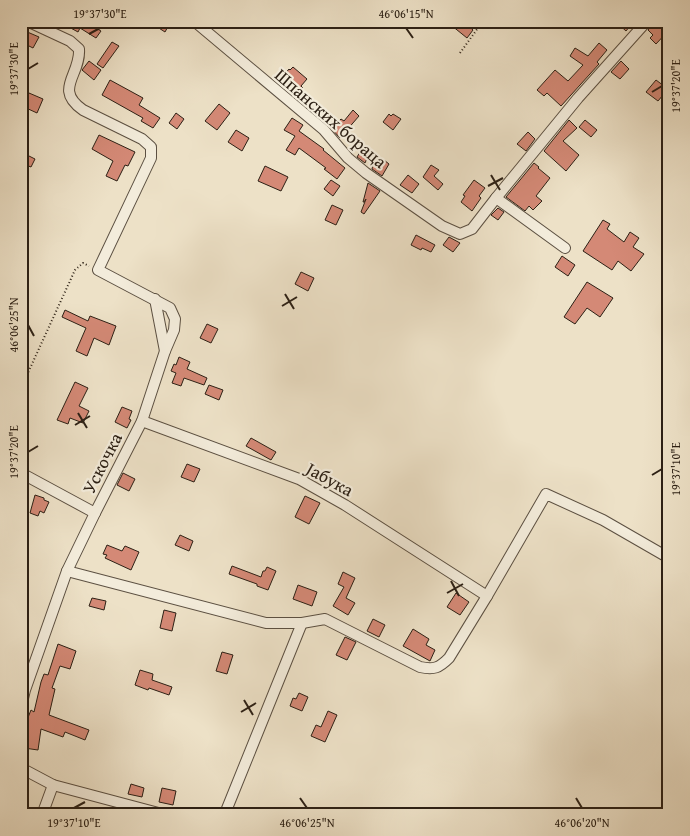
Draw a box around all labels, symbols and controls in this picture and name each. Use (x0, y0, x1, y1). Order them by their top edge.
text: 19°37'30"E (73, 5, 127, 22)
text: 46°06'15"N (378, 5, 434, 22)
text: 19°37'30"E (5, 42, 22, 96)
text: 19°37'20"E (667, 59, 684, 113)
street label: Шпанских бораца (269, 62, 393, 175)
text: 46°06'25"N (5, 297, 22, 353)
text: 19°37'20"E (5, 425, 22, 479)
street label: Ускочка (75, 427, 129, 498)
text: 19°37'10"E (667, 442, 684, 496)
street label: Јабука (300, 454, 359, 503)
text: 19°37'10"E (47, 814, 101, 831)
text: 46°06'25"N (279, 814, 335, 831)
text: 46°06'20"N (554, 814, 610, 831)

